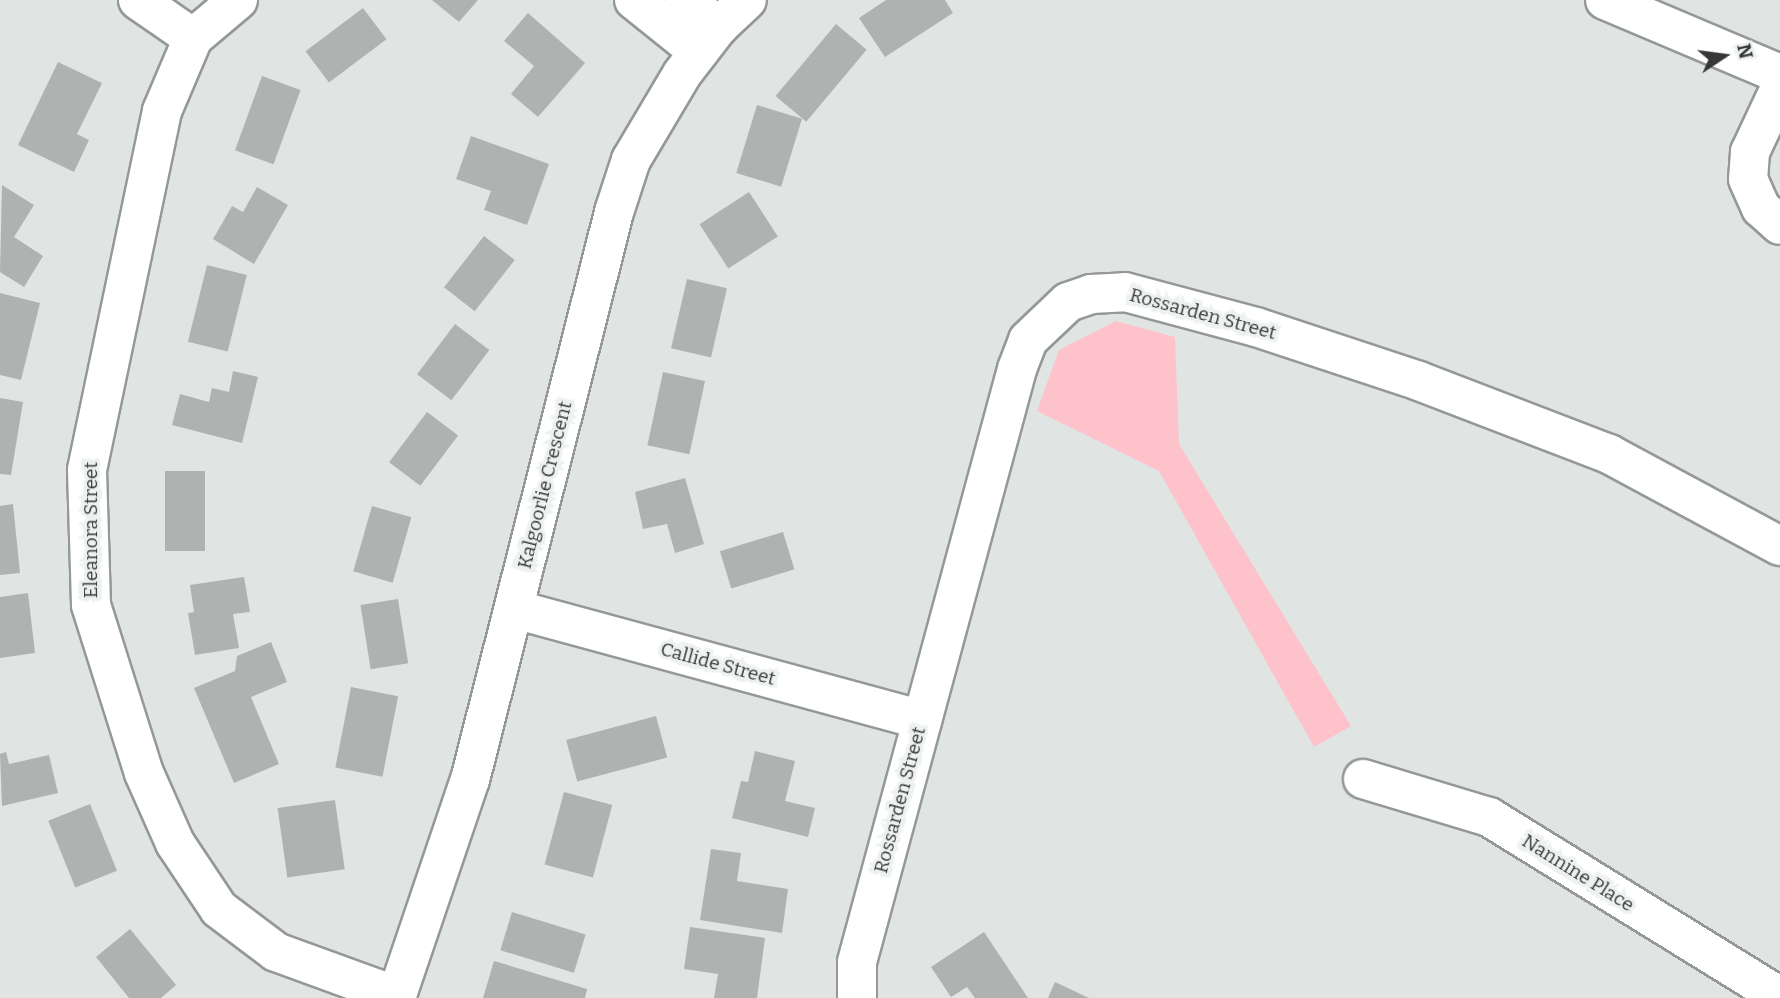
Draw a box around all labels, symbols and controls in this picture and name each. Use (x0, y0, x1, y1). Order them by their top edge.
north arrow (1689, 21, 1759, 91)
text: N (1732, 41, 1758, 61)
street label: Rossarden Street (1127, 283, 1279, 345)
street label: Kalgoorlie Crescent (513, 399, 577, 571)
street label: Eleanora Street (80, 462, 102, 598)
street label: Callide Street (658, 638, 778, 690)
street label: Rossarden Street (869, 724, 931, 876)
street label: Nannine Place (1518, 830, 1638, 916)

